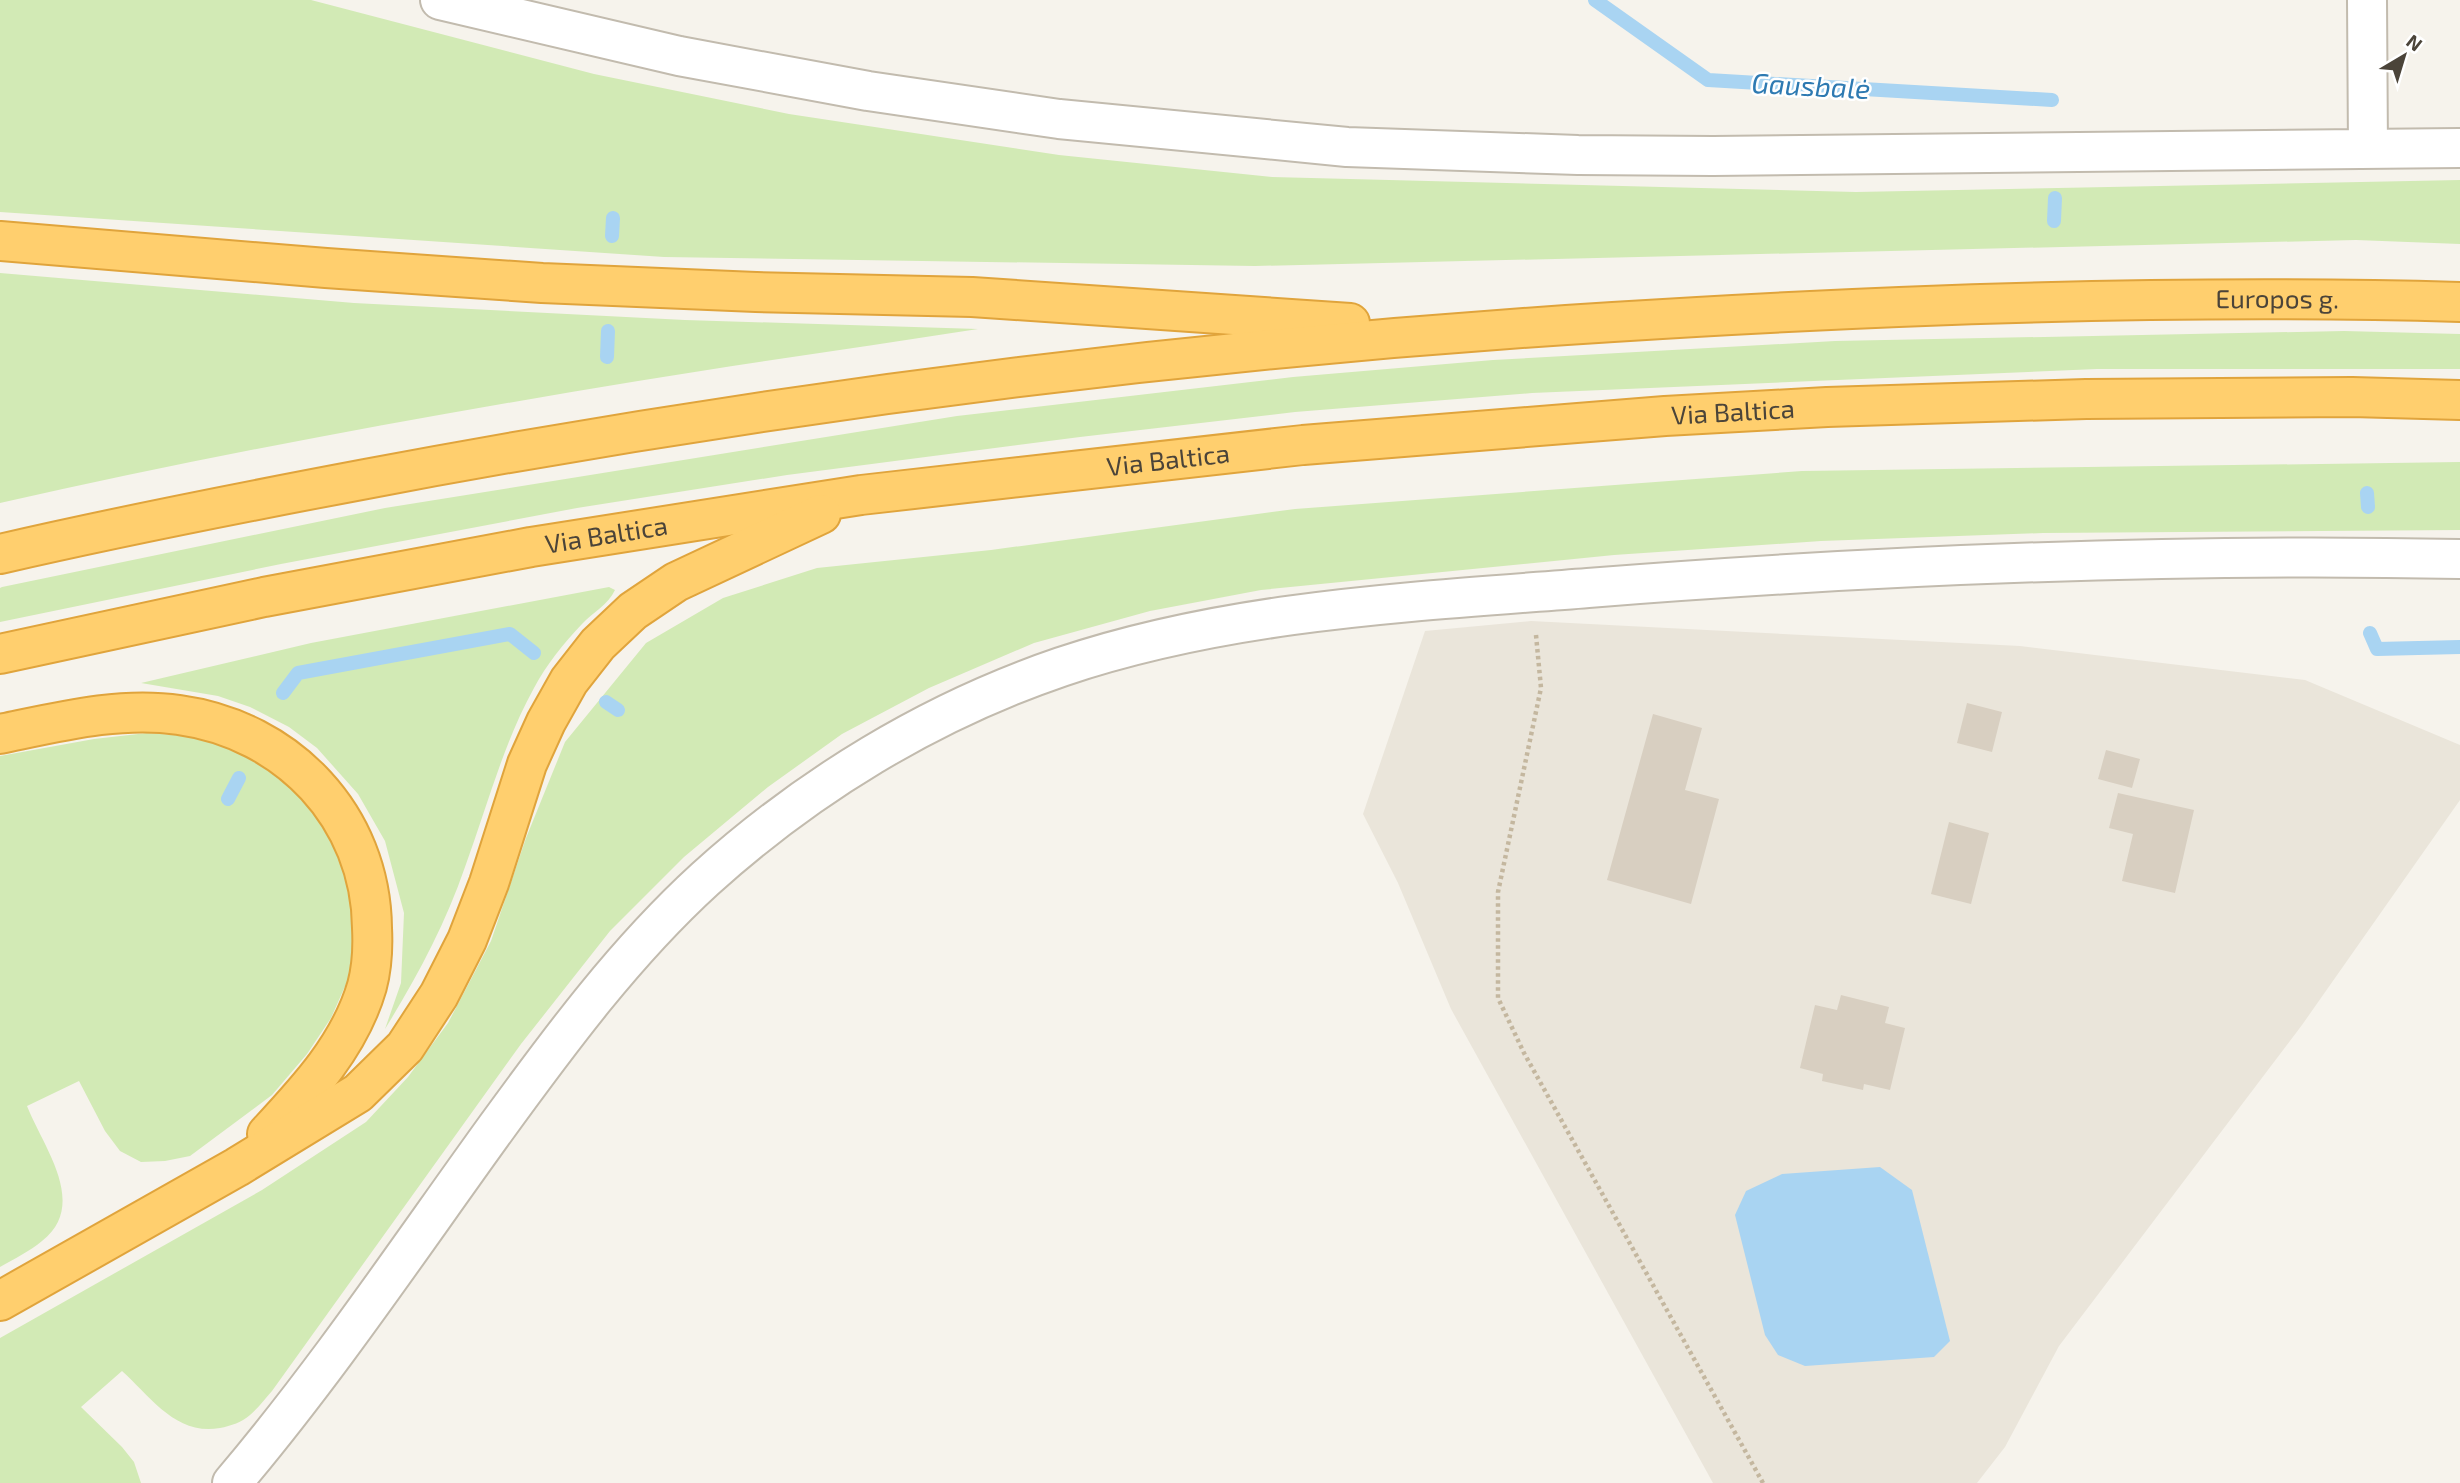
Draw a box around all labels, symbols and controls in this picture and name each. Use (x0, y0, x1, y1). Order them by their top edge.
north arrow (2369, 21, 2439, 91)
text: N (2402, 29, 2427, 55)
water label: Gausbalė (1751, 65, 1871, 105)
street label: Europos g. (2215, 282, 2339, 314)
street label: Via Baltica (1670, 392, 1796, 430)
street label: Via Baltica (1105, 436, 1231, 481)
street label: Via Baltica (543, 509, 670, 559)

